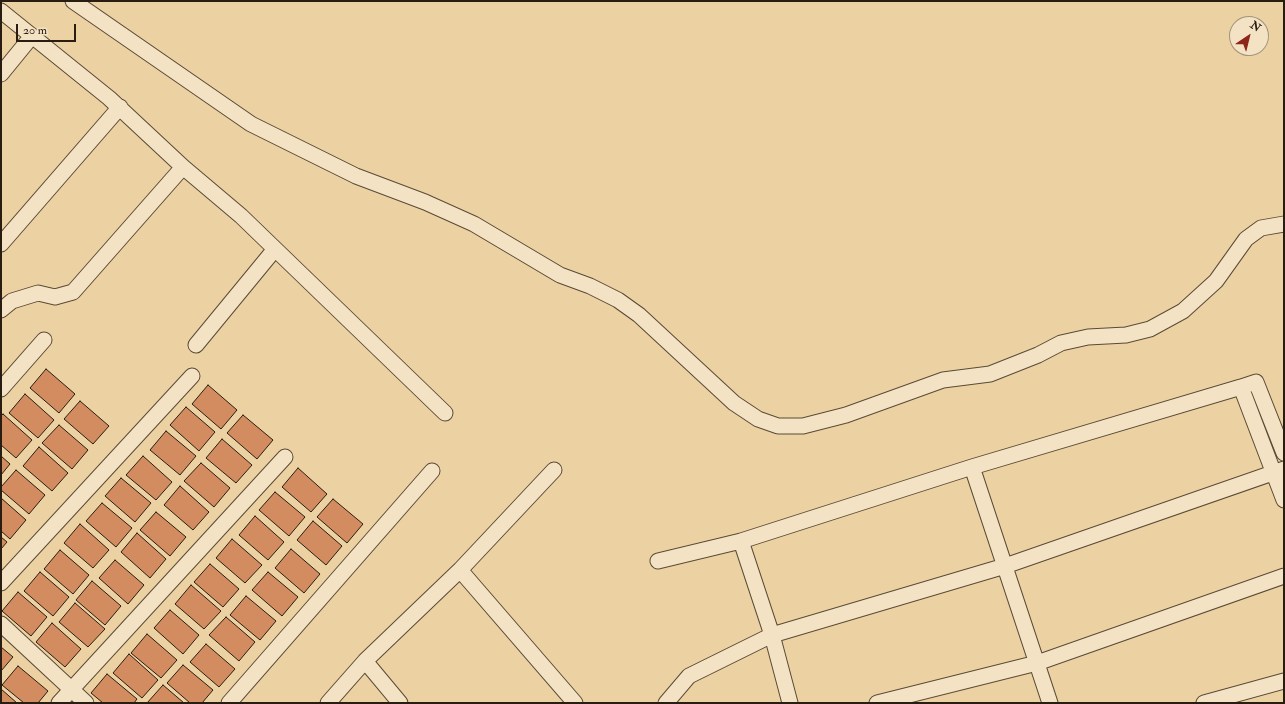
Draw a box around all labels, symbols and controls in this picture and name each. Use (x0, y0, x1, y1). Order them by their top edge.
scale bar (18, 16, 78, 42)
north arrow (1229, 16, 1269, 56)
text: N (1248, 18, 1263, 35)
text: 20 m (23, 23, 47, 38)

